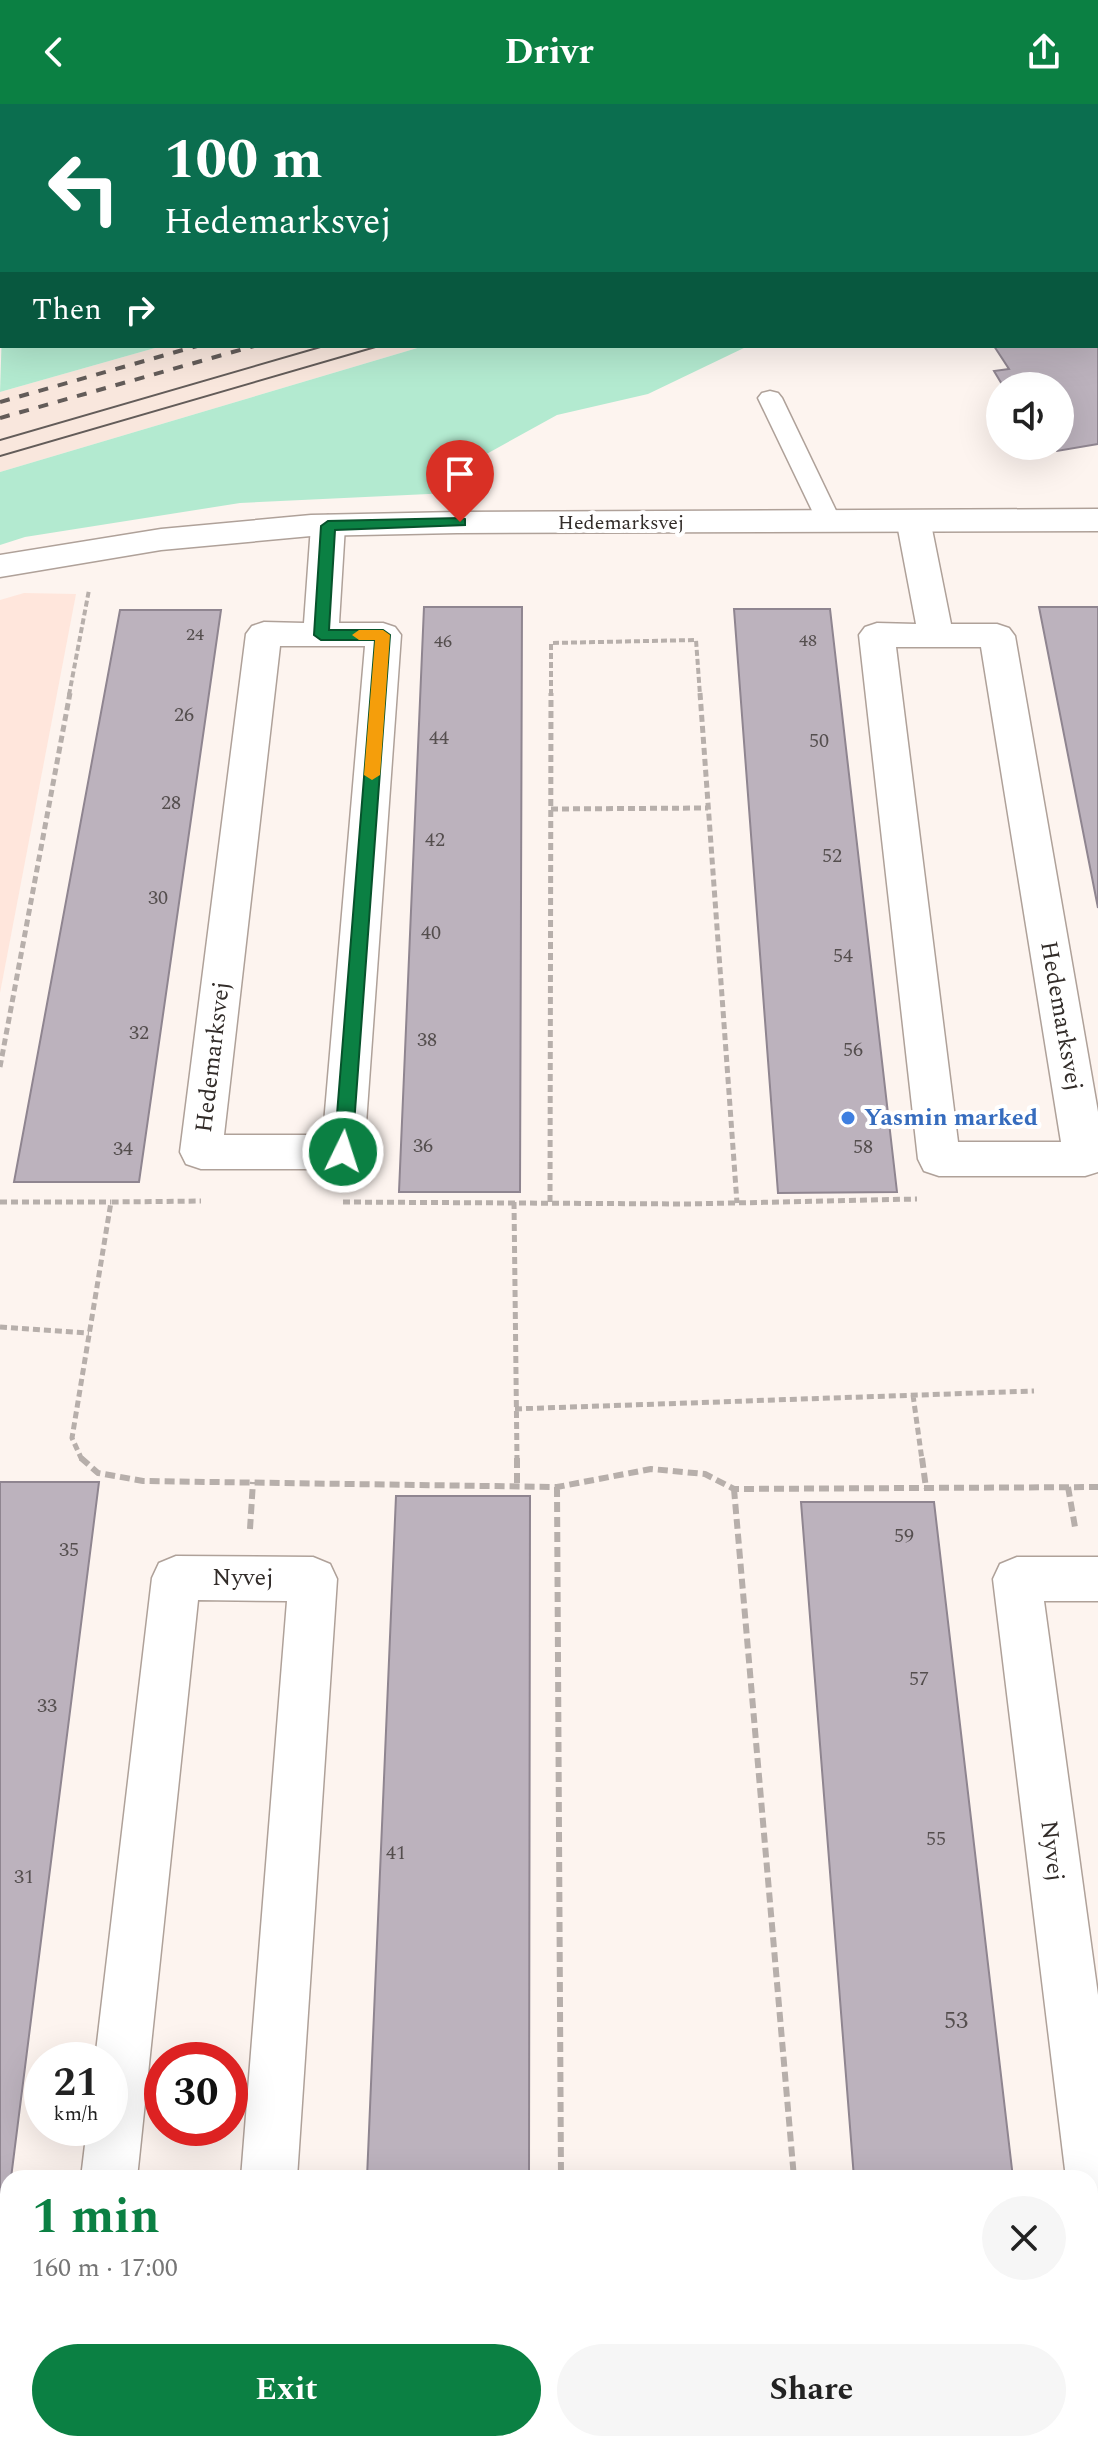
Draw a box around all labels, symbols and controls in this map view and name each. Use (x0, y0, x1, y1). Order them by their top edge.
text: Drivr (504, 25, 594, 80)
icon: back (32, 30, 76, 74)
icon: share (1022, 30, 1066, 74)
text: 100 m (164, 118, 323, 203)
icon: left (32, 136, 136, 240)
text: Hedemarksvej (164, 195, 392, 250)
text: Then (32, 287, 102, 333)
icon: right (118, 288, 162, 332)
map controls (986, 372, 1074, 460)
button: sound (986, 372, 1074, 460)
pin (426, 440, 494, 522)
icon: arrive (438, 452, 482, 496)
street label: Hedemarksvej (558, 508, 684, 538)
house number: 24 (186, 621, 204, 648)
house number: 48 (799, 627, 817, 654)
house number: 46 (434, 628, 452, 655)
house number: 26 (174, 700, 194, 730)
house number: 44 (429, 723, 449, 753)
house number: 50 (809, 726, 829, 756)
house number: 28 (161, 788, 181, 818)
house number: 42 (425, 825, 445, 855)
house number: 52 (822, 841, 842, 871)
house number: 30 (148, 883, 168, 913)
house number: 40 (421, 918, 441, 948)
street label: Hedemarksvej (1030, 938, 1092, 1094)
house number: 54 (833, 941, 853, 971)
street label: Hedemarksvej (186, 979, 240, 1135)
house number: 32 (129, 1018, 149, 1048)
house number: 38 (417, 1025, 437, 1055)
house number: 56 (843, 1035, 863, 1065)
place label: Yasmin marked (864, 1100, 1038, 1136)
marker: Yasmin marked (839, 1109, 857, 1127)
position arrow (301, 1110, 385, 1194)
house number: 36 (413, 1131, 433, 1161)
house number: 58 (853, 1132, 873, 1162)
house number: 34 (113, 1134, 133, 1164)
house number: 59 (894, 1521, 914, 1551)
house number: 35 (59, 1535, 79, 1565)
street label: Nyvej (212, 1560, 274, 1596)
house number: 57 (909, 1664, 929, 1694)
house number: 33 (37, 1691, 57, 1721)
street label: Nyvej (1030, 1818, 1074, 1884)
house number: 55 (926, 1824, 946, 1854)
house number: 41 (386, 1838, 406, 1868)
house number: 31 (14, 1862, 34, 1892)
house number: 53 (944, 2003, 968, 2039)
speed limit sign: 30 (144, 2042, 248, 2146)
text: 21 (54, 2053, 98, 2114)
text: km/h (54, 2099, 99, 2129)
text: 1 min (32, 2181, 160, 2254)
button: close (982, 2196, 1066, 2280)
text: 160 m · 17:00 (32, 2248, 178, 2288)
button: Exit (32, 2344, 541, 2436)
button: Share (557, 2344, 1066, 2436)

